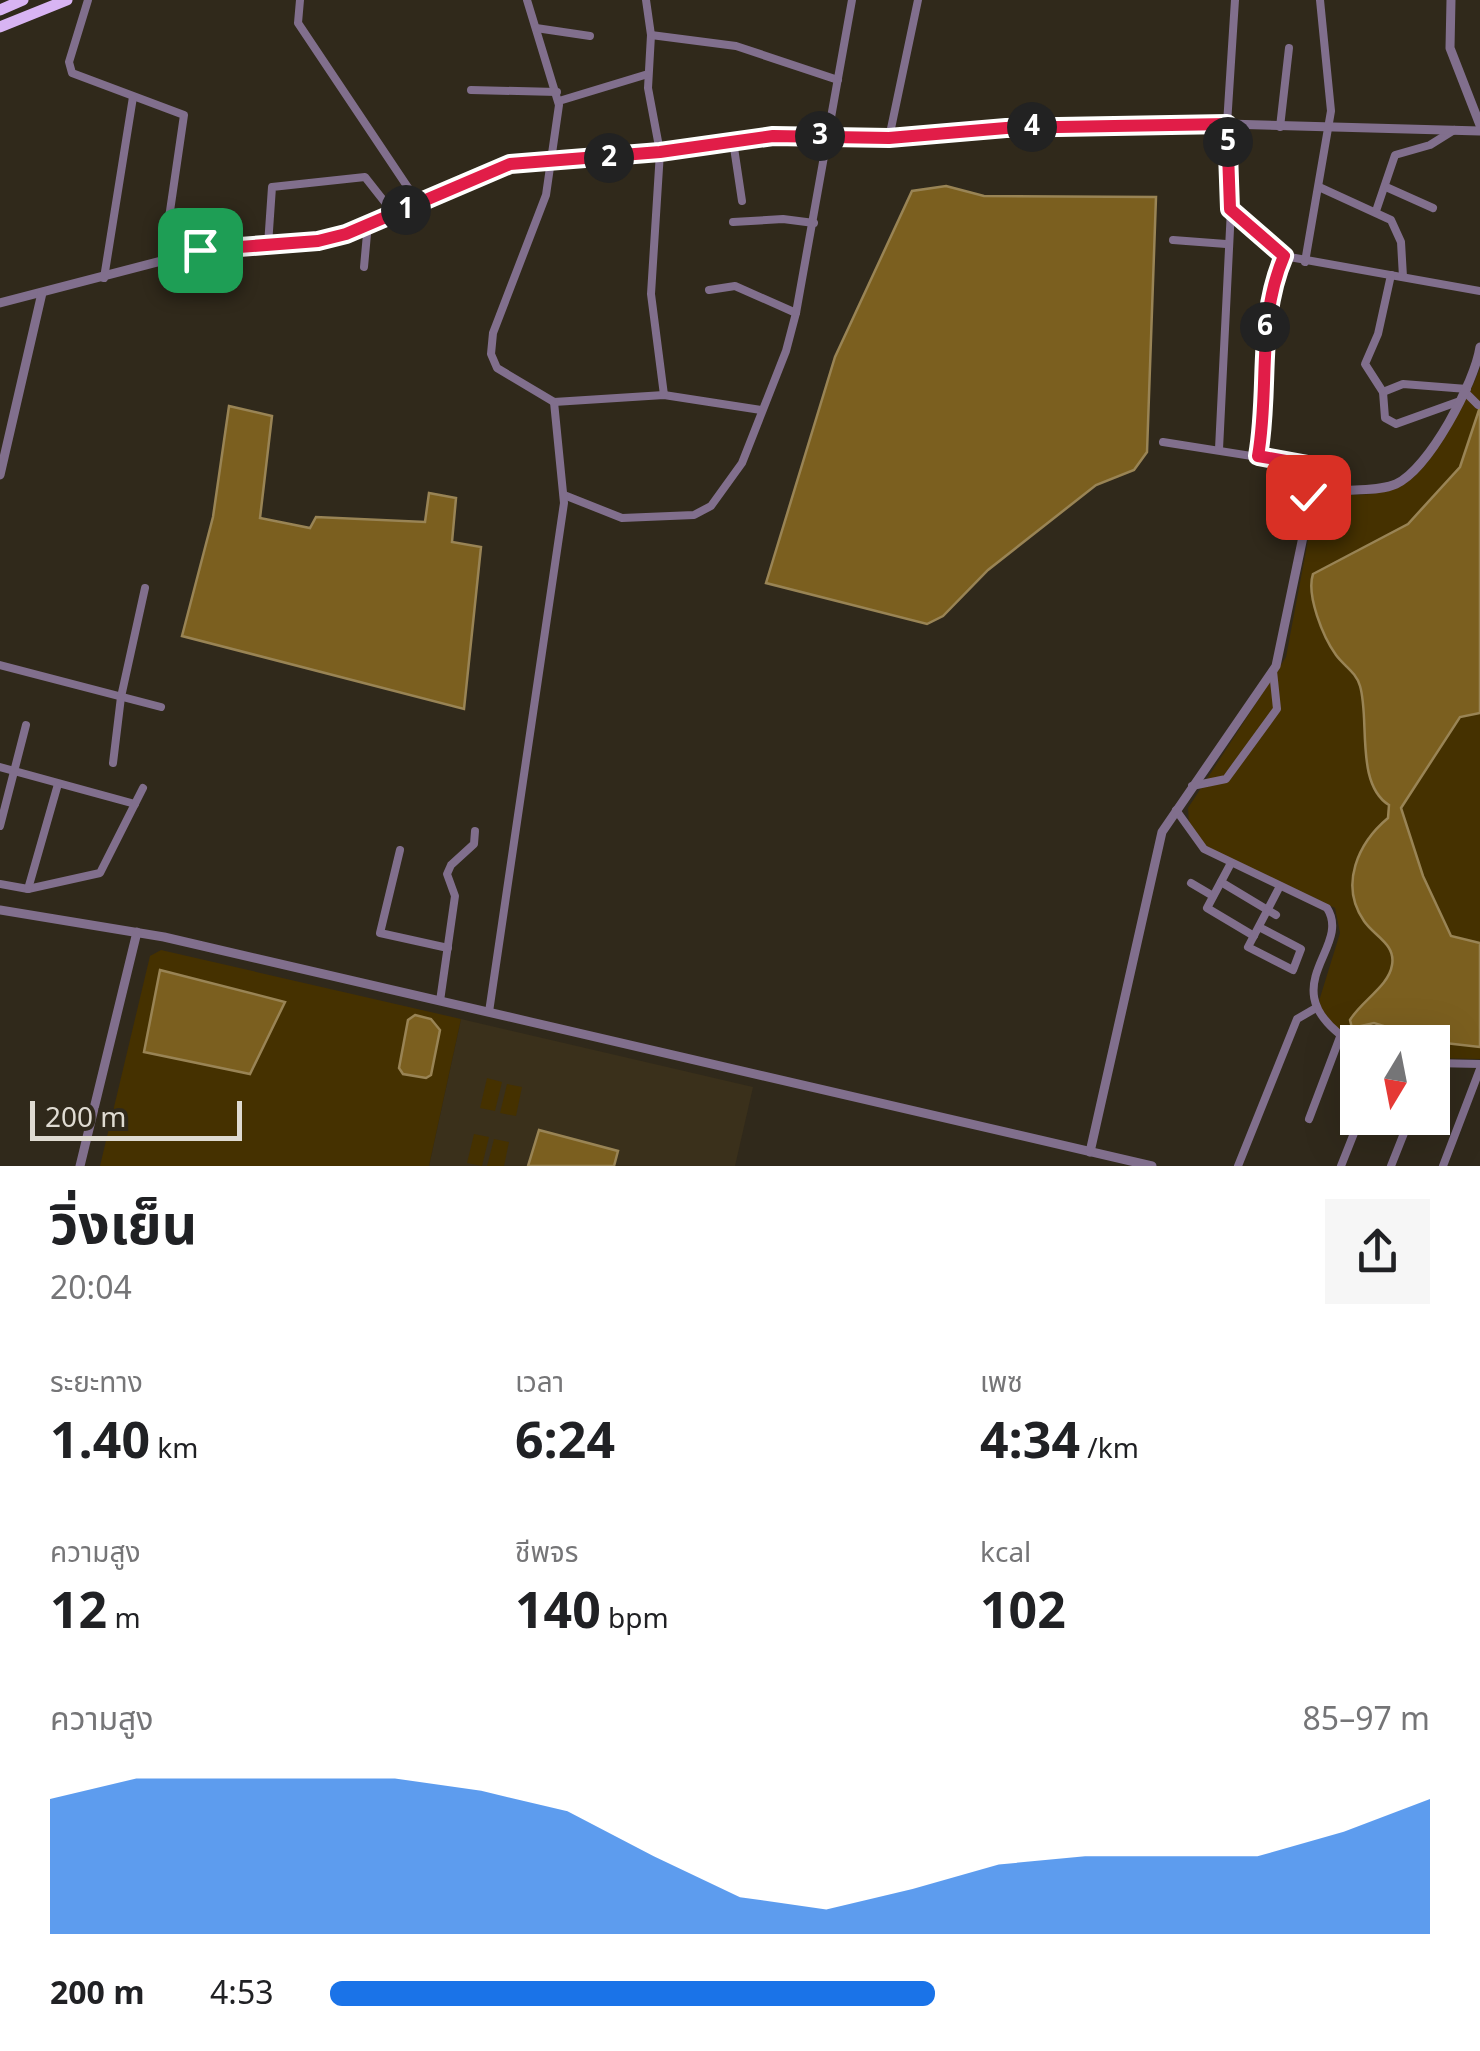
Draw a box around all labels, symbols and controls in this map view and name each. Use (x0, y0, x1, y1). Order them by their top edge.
pin: 4 (1007, 102, 1057, 152)
text: 4 (1024, 105, 1040, 148)
pin: 3 (795, 111, 845, 161)
text: 3 (812, 114, 828, 157)
pin: 5 (1203, 117, 1253, 167)
text: 5 (1220, 120, 1236, 163)
pin: 2 (584, 133, 634, 183)
text: 2 (601, 136, 617, 179)
pin: 1 (381, 185, 431, 235)
text: 1 (398, 188, 414, 231)
pin (158, 208, 243, 293)
icon: arrive (173, 223, 228, 278)
pin: 6 (1240, 302, 1290, 352)
text: 6 (1257, 305, 1273, 348)
pin (1266, 455, 1351, 540)
icon: check (1281, 470, 1336, 525)
north arrow (1340, 1025, 1450, 1135)
map controls (1340, 1025, 1450, 1135)
scale bar (30, 1096, 242, 1140)
text: 200 m (45, 1097, 127, 1140)
text: วิ่งเย็น (50, 1186, 197, 1269)
button: share (1325, 1199, 1430, 1304)
text: 20:04 (50, 1265, 132, 1313)
text: ระยะทาง (50, 1362, 143, 1405)
text: เวลา (515, 1362, 564, 1405)
text: เพซ (980, 1362, 1023, 1405)
text: 1.40 (50, 1405, 150, 1481)
text: 6:24 (515, 1405, 615, 1481)
text: 4:34 (980, 1405, 1080, 1481)
text: km (150, 1428, 198, 1471)
text: /km (1080, 1428, 1139, 1471)
text: ความสูง (50, 1532, 141, 1575)
text: ชีพจร (515, 1532, 578, 1575)
text: kcal (980, 1532, 1031, 1575)
text: 12 (50, 1575, 107, 1651)
text: 140 (515, 1575, 601, 1651)
text: 102 (980, 1575, 1066, 1651)
text: m (107, 1598, 141, 1641)
text: bpm (601, 1598, 669, 1641)
text: ความสูง (50, 1696, 154, 1744)
text: 85–97 m (1303, 1696, 1430, 1744)
text: 200 m (50, 1970, 145, 2018)
text: 4:53 (210, 1970, 274, 2018)

